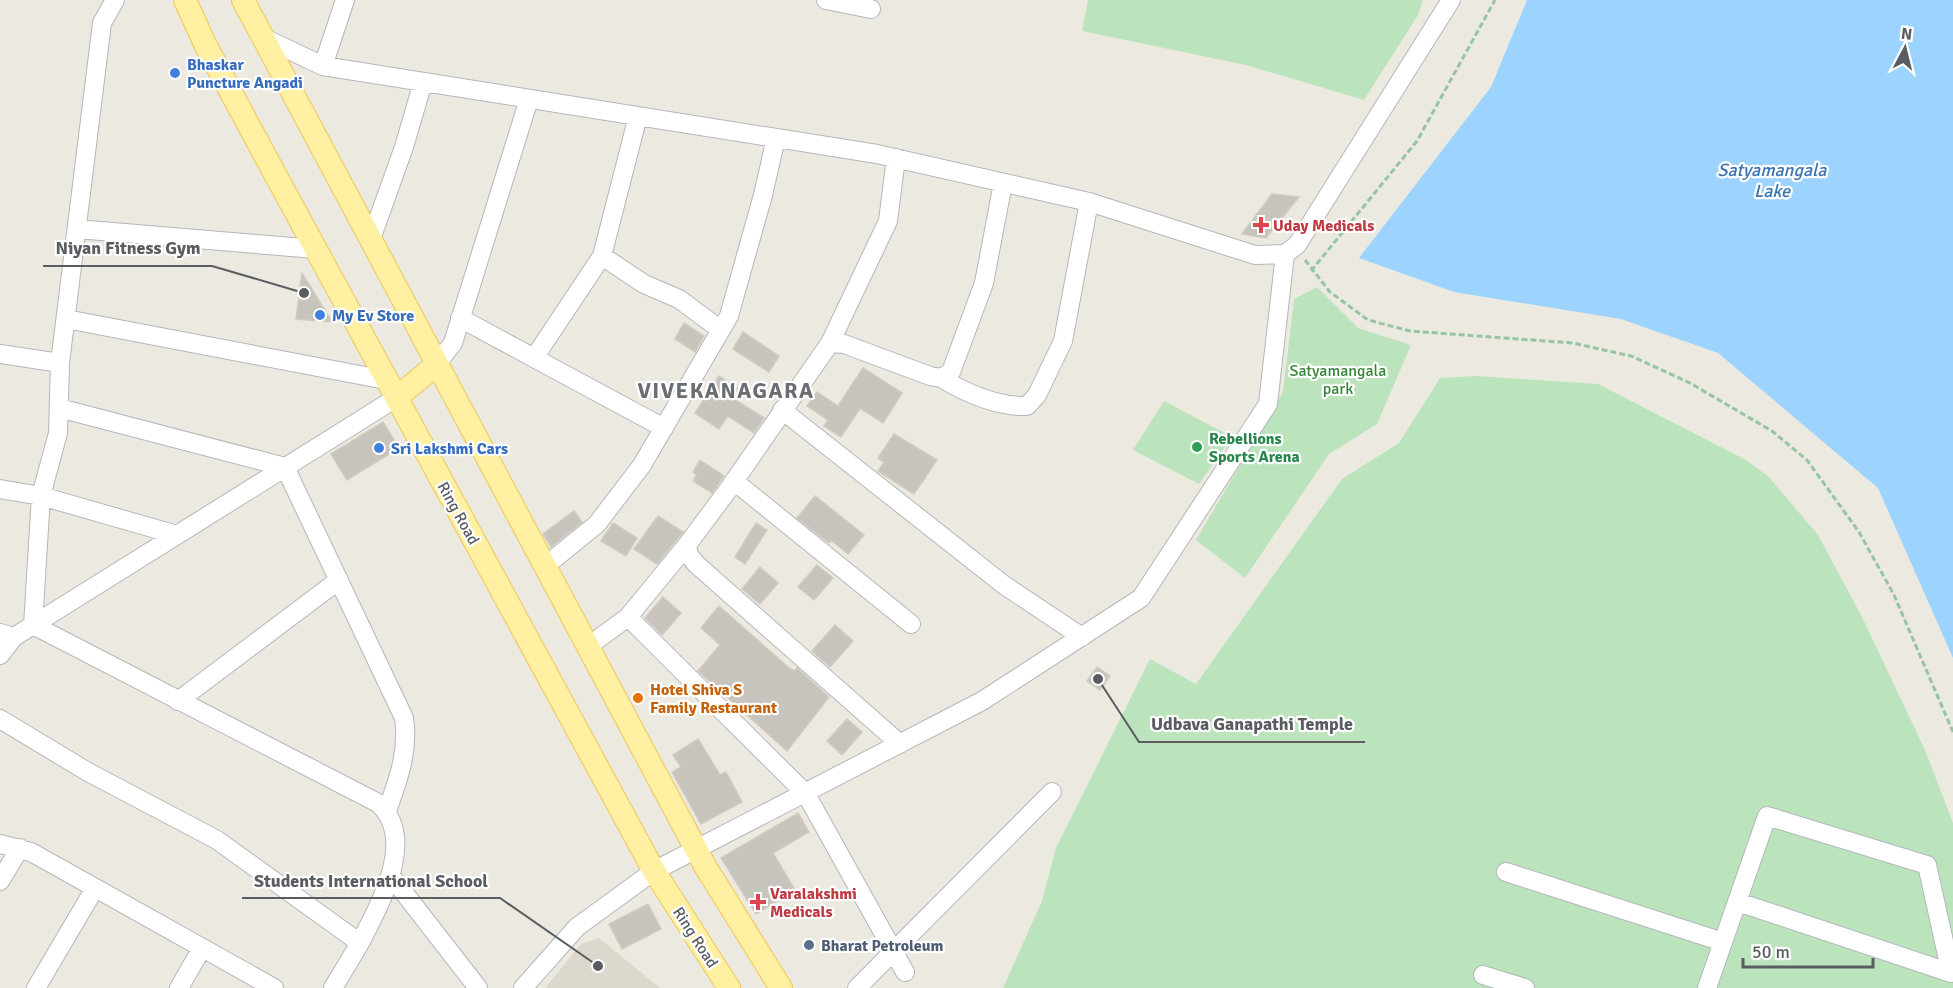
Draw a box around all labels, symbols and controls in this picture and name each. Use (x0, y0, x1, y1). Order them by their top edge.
north arrow (1875, 18, 1935, 78)
text: N (1900, 24, 1913, 45)
place label: Bhaskar Puncture Angadi (187, 55, 303, 93)
marker: Bhaskar Puncture Angadi (168, 66, 182, 80)
water label: Satyamangala Lake (1718, 159, 1827, 202)
place label: Uday Medicals (1273, 216, 1374, 236)
marker: Uday Medicals (1254, 218, 1268, 232)
callout: Niyan Fitness Gym (43, 230, 212, 266)
text: Niyan Fitness Gym (55, 237, 201, 259)
place label: My Ev Store (332, 306, 414, 326)
marker: My Ev Store (313, 308, 327, 322)
park label: Satyamangala park (1290, 361, 1386, 399)
district label: VIVEKANAGARA (637, 377, 815, 404)
place label: Rebellions Sports Arena (1209, 429, 1300, 467)
place label: Sri Lakshmi Cars (391, 439, 508, 459)
marker: Rebellions Sports Arena (1190, 440, 1204, 454)
marker: Sri Lakshmi Cars (372, 441, 386, 455)
street label: Ring Road (433, 479, 484, 548)
place label: Hotel Shiva S Family Restaurant (650, 680, 777, 718)
marker: Hotel Shiva S Family Restaurant (631, 691, 645, 705)
callout: Udbava Ganapathi Temple (1139, 706, 1365, 742)
text: Udbava Ganapathi Temple (1151, 713, 1353, 735)
callout: Students International School (242, 862, 500, 898)
text: Students International School (254, 870, 488, 892)
place label: Varalakshmi Medicals (770, 884, 857, 922)
marker: Varalakshmi Medicals (751, 895, 765, 909)
street label: Ring Road (668, 903, 722, 972)
scale bar (1743, 931, 1874, 969)
place label: Bharat Petroleum (821, 936, 944, 956)
marker: Bharat Petroleum (802, 938, 816, 952)
text: 50 m (1752, 941, 1790, 963)

